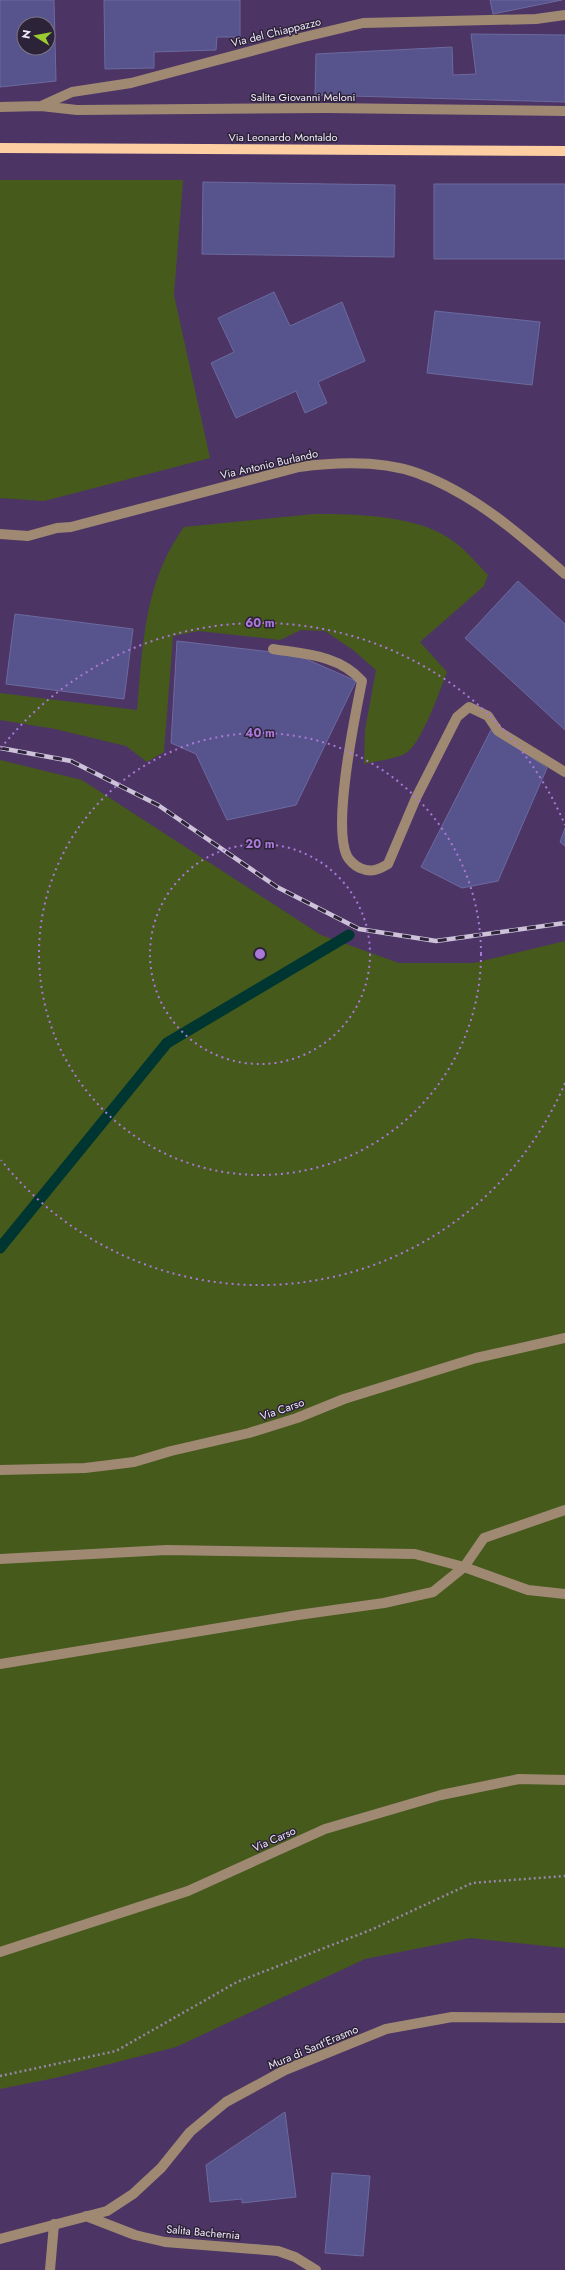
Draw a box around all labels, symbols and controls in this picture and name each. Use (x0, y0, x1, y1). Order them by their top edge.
street label: Via del Chiappazzo (229, 13, 323, 51)
north arrow (16, 16, 56, 56)
text: N (17, 28, 35, 40)
street label: Salita Giovanni Meloni (251, 89, 356, 105)
street label: Via Leonardo Montaldo (228, 129, 338, 145)
street label: Via Antonio Burlando (219, 445, 319, 483)
text: 60 m (245, 614, 275, 632)
text: 40 m (245, 724, 275, 742)
text: 20 m (245, 835, 275, 853)
centre of rings (253, 947, 267, 961)
street label: Via Carso (258, 1394, 306, 1424)
street label: Via Carso (250, 1822, 298, 1856)
street label: Mura di Sant'Erasmo (265, 2021, 361, 2073)
street label: Salita Bachernia (166, 2221, 240, 2243)

